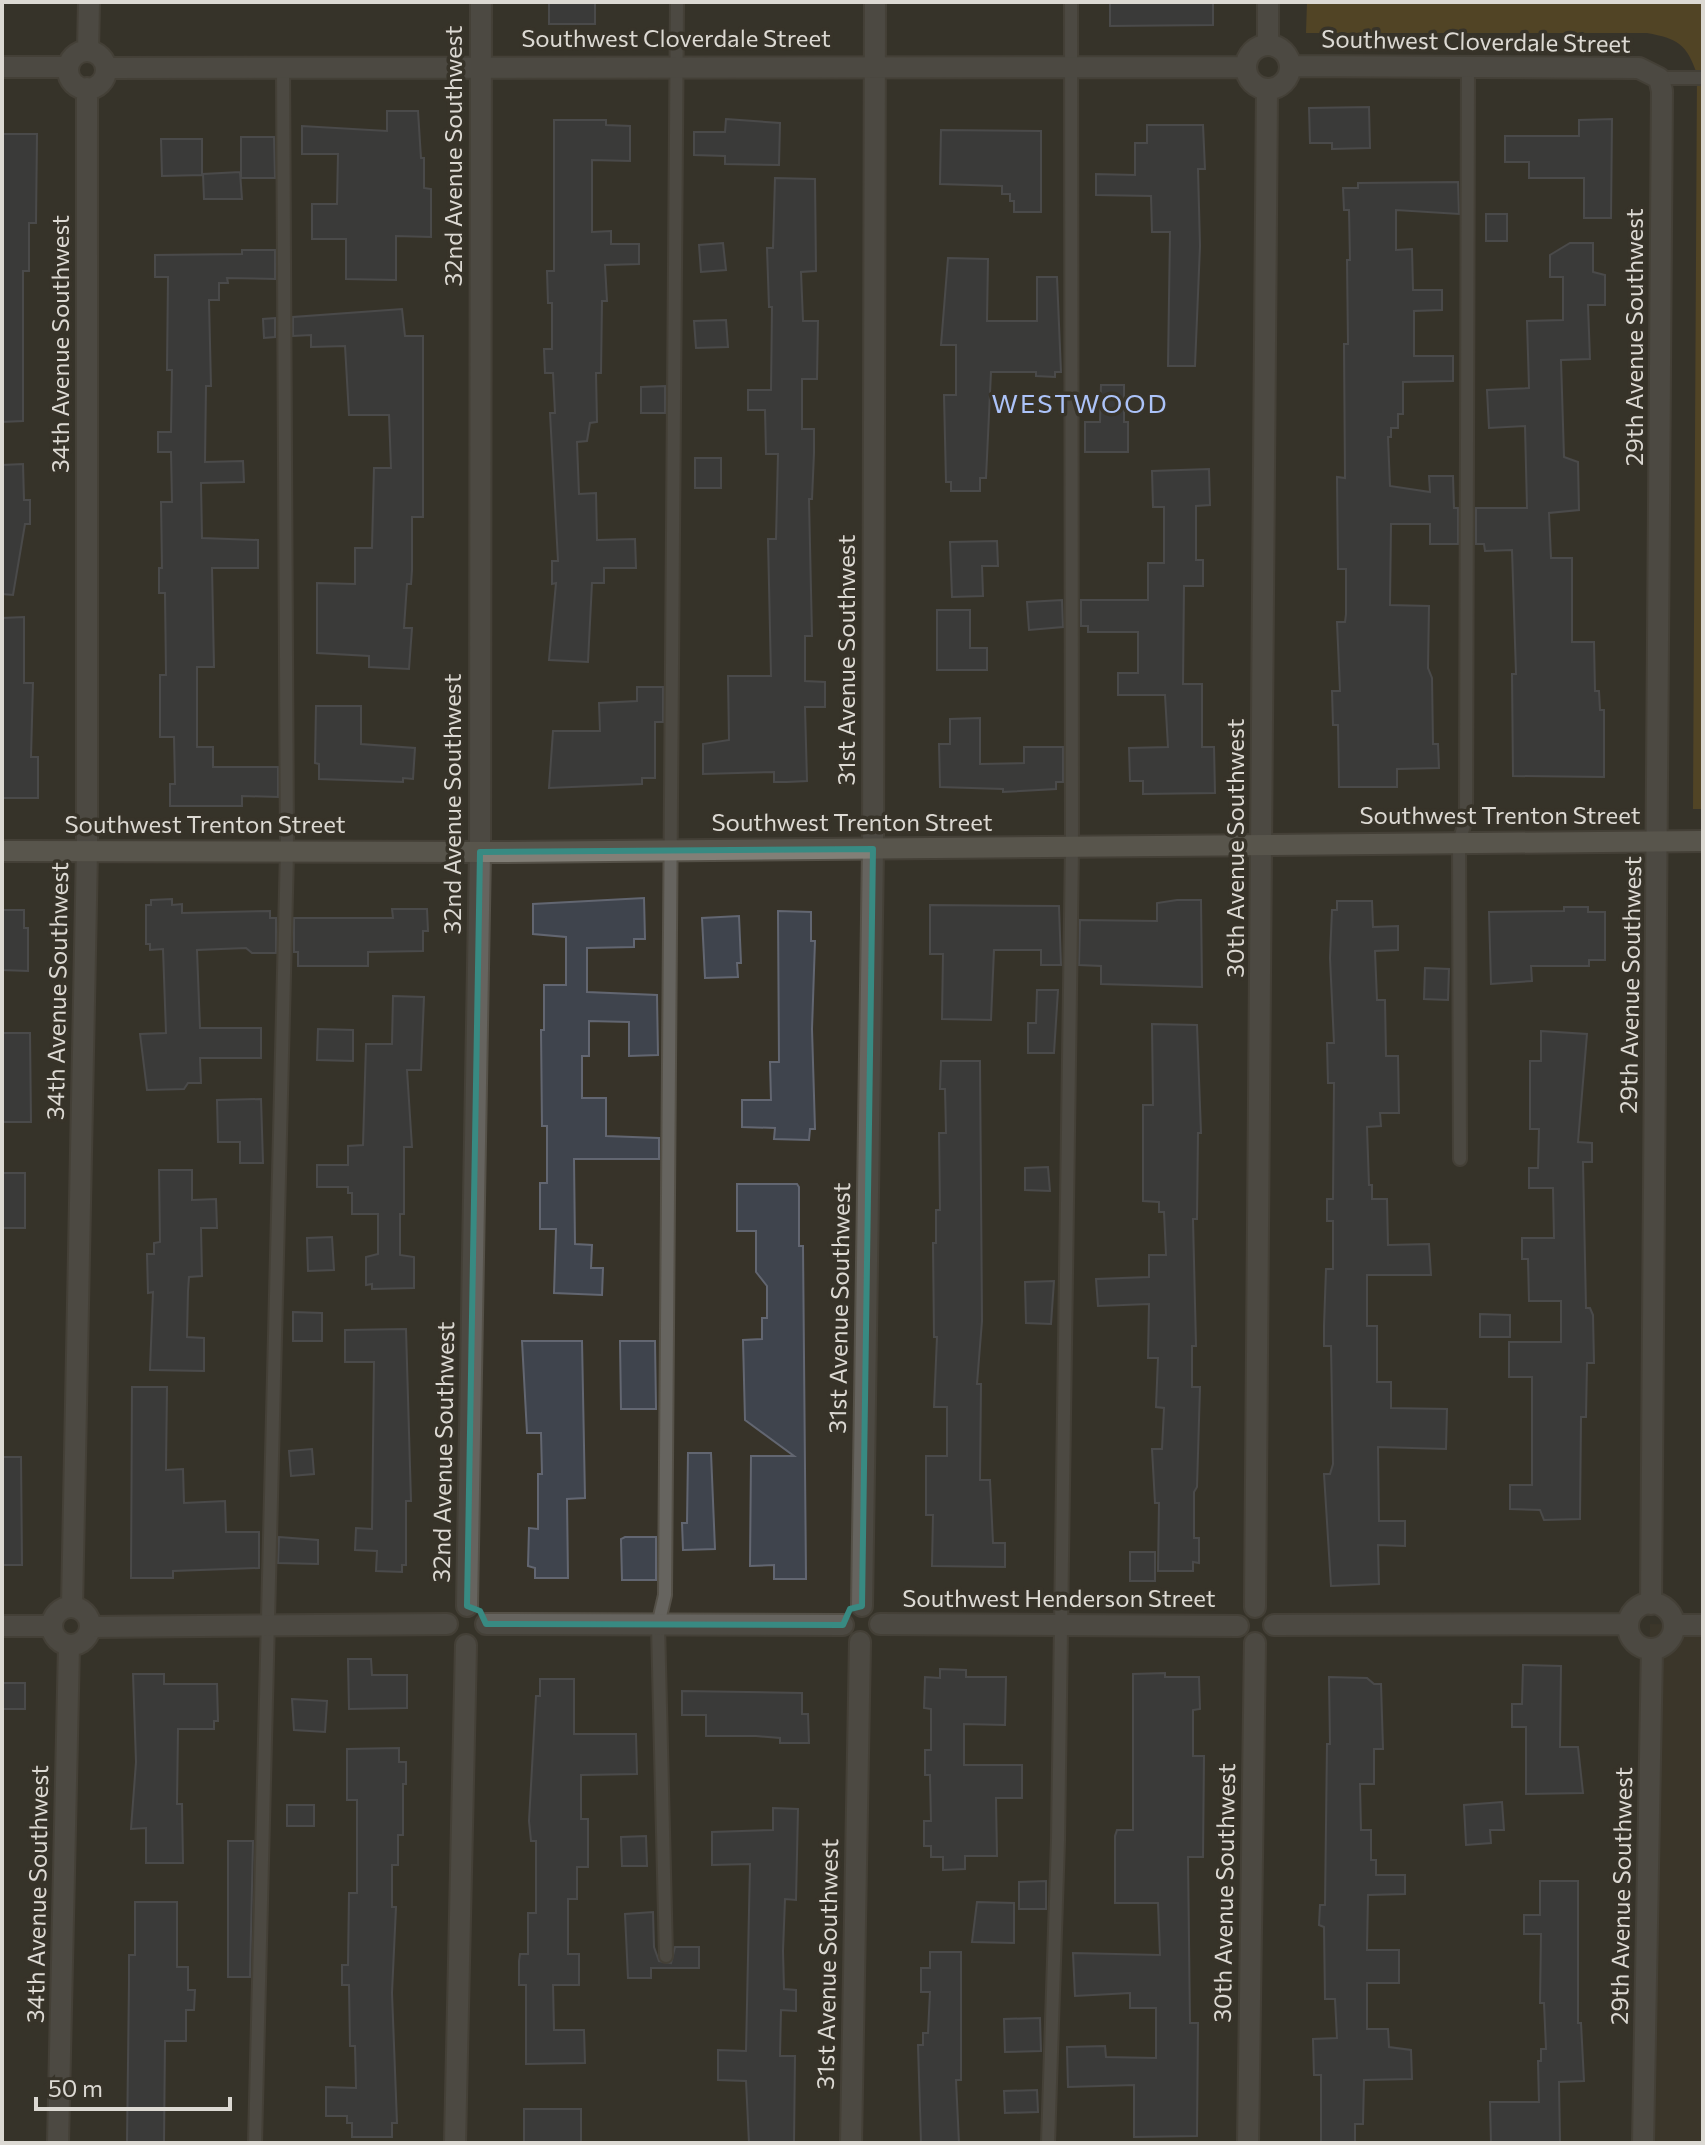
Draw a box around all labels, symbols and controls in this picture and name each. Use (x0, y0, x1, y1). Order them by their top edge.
street label: Southwest Cloverdale Street (521, 23, 831, 52)
street label: Southwest Cloverdale Street (1321, 23, 1631, 58)
street label: 32nd Avenue Southwest (438, 25, 467, 287)
street label: 29th Avenue Southwest (1619, 208, 1648, 466)
street label: 34th Avenue Southwest (45, 215, 74, 473)
district label: WESTWOOD (991, 387, 1169, 418)
street label: 31st Avenue Southwest (831, 534, 860, 786)
street label: 32nd Avenue Southwest (437, 673, 466, 935)
street label: 30th Avenue Southwest (1220, 718, 1249, 978)
street label: Southwest Trenton Street (1359, 800, 1641, 829)
street label: Southwest Trenton Street (711, 807, 993, 836)
street label: Southwest Trenton Street (64, 809, 346, 838)
street label: 29th Avenue Southwest (1613, 856, 1646, 1114)
street label: 34th Avenue Southwest (40, 862, 73, 1120)
street label: 31st Avenue Southwest (822, 1182, 855, 1434)
street label: 32nd Avenue Southwest (426, 1321, 459, 1583)
street label: Southwest Henderson Street (902, 1583, 1216, 1612)
street label: 30th Avenue Southwest (1207, 1763, 1240, 2023)
street label: 34th Avenue Southwest (20, 1765, 53, 2023)
street label: 29th Avenue Southwest (1604, 1767, 1637, 2025)
street label: 31st Avenue Southwest (810, 1838, 843, 2090)
scale bar (36, 2061, 230, 2111)
text: 50 m (48, 2073, 103, 2102)

